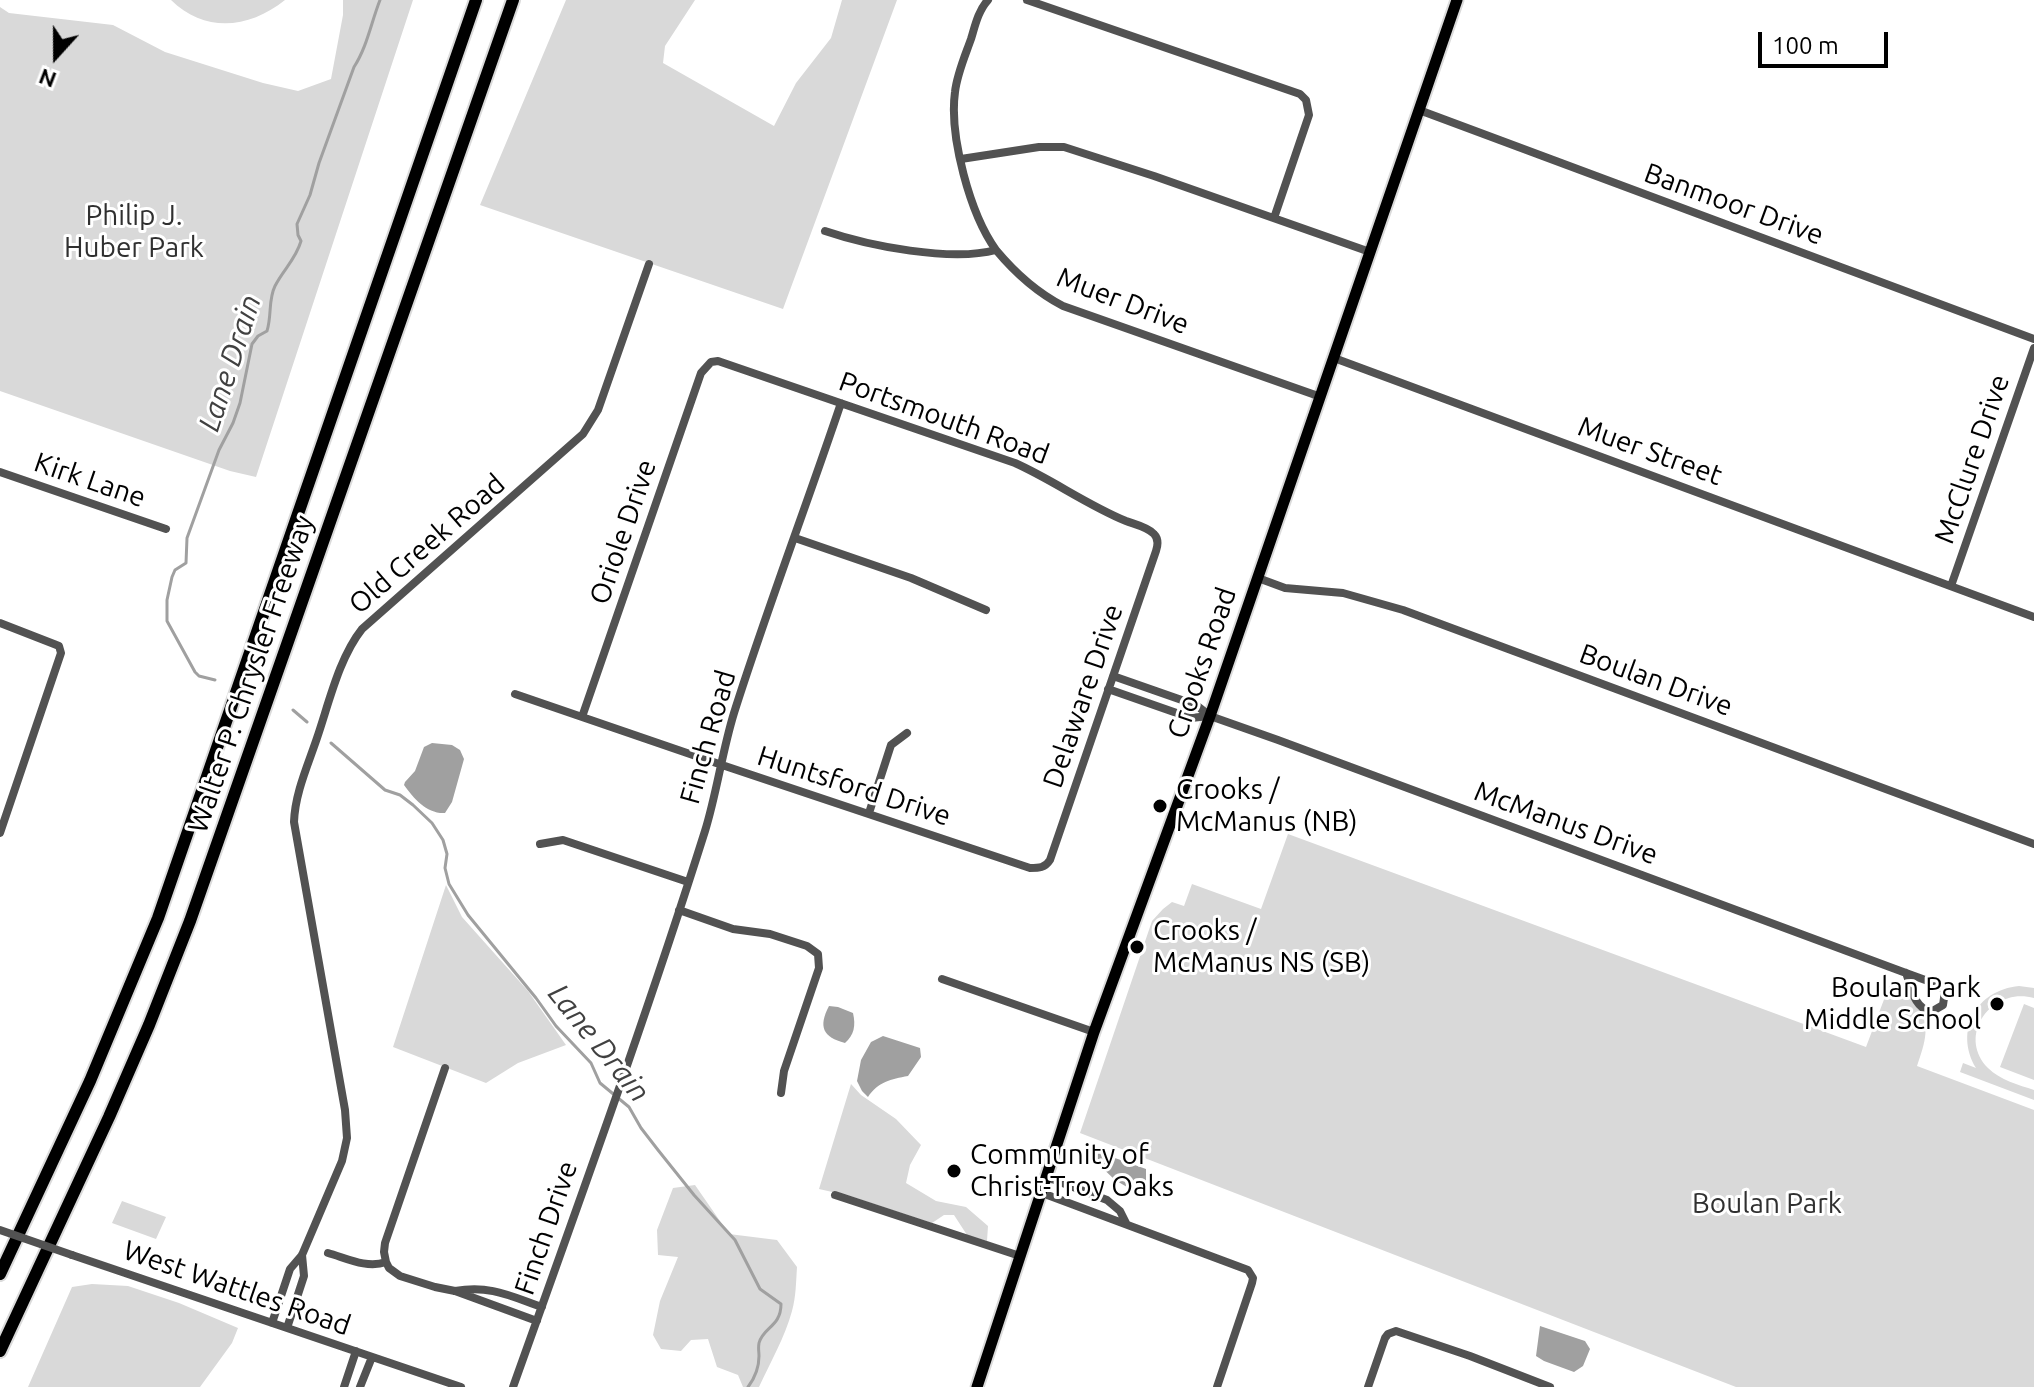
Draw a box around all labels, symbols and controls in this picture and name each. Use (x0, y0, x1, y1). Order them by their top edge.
north arrow (16, 16, 96, 96)
scale bar (1762, 16, 1892, 66)
text: 100 m (1772, 32, 1839, 59)
text: N (35, 64, 59, 93)
street label: Banmoor Drive (1640, 156, 1828, 252)
park label: Philip J. Huber Park (64, 199, 204, 265)
street label: Muer Drive (1052, 260, 1194, 342)
water label: Lane Drain (191, 290, 269, 436)
street label: Portsmouth Road (834, 364, 1054, 472)
street label: McClure Drive (1927, 370, 2017, 548)
street label: Muer Street (1573, 409, 1727, 493)
street label: Kirk Lane (30, 445, 150, 515)
street label: Oriole Drive (583, 455, 663, 609)
street label: Old Creek Road (342, 467, 512, 621)
street label: Walter P. Chrysler Freeway (181, 511, 321, 837)
street label: Crooks Road (1160, 583, 1244, 743)
street label: Delaware Drive (1036, 600, 1130, 792)
street label: Boulan Drive (1575, 637, 1737, 723)
street label: Finch Road (673, 666, 743, 808)
street label: Huntsford Drive (753, 739, 955, 833)
place label: Crooks / McManus (NB) (1176, 773, 1358, 839)
street label: McManus Drive (1470, 774, 1662, 872)
marker: Crooks / McManus (NB) (1151, 797, 1169, 815)
place label: Crooks / McManus NS (SB) (1153, 914, 1370, 980)
marker: Crooks / McManus NS (SB) (1128, 938, 1146, 956)
place label: Boulan Park Middle School (1804, 971, 1981, 1037)
water label: Lane Drain (541, 977, 657, 1109)
marker: Boulan Park Middle School (1988, 995, 2006, 1013)
place label: Community of Christ-Troy Oaks (970, 1138, 1174, 1204)
street label: Finch Drive (507, 1157, 585, 1299)
marker: Community of Christ-Troy Oaks (945, 1162, 963, 1180)
park label: Boulan Park (1692, 1187, 1842, 1221)
street label: West Wattles Road (119, 1233, 355, 1343)

